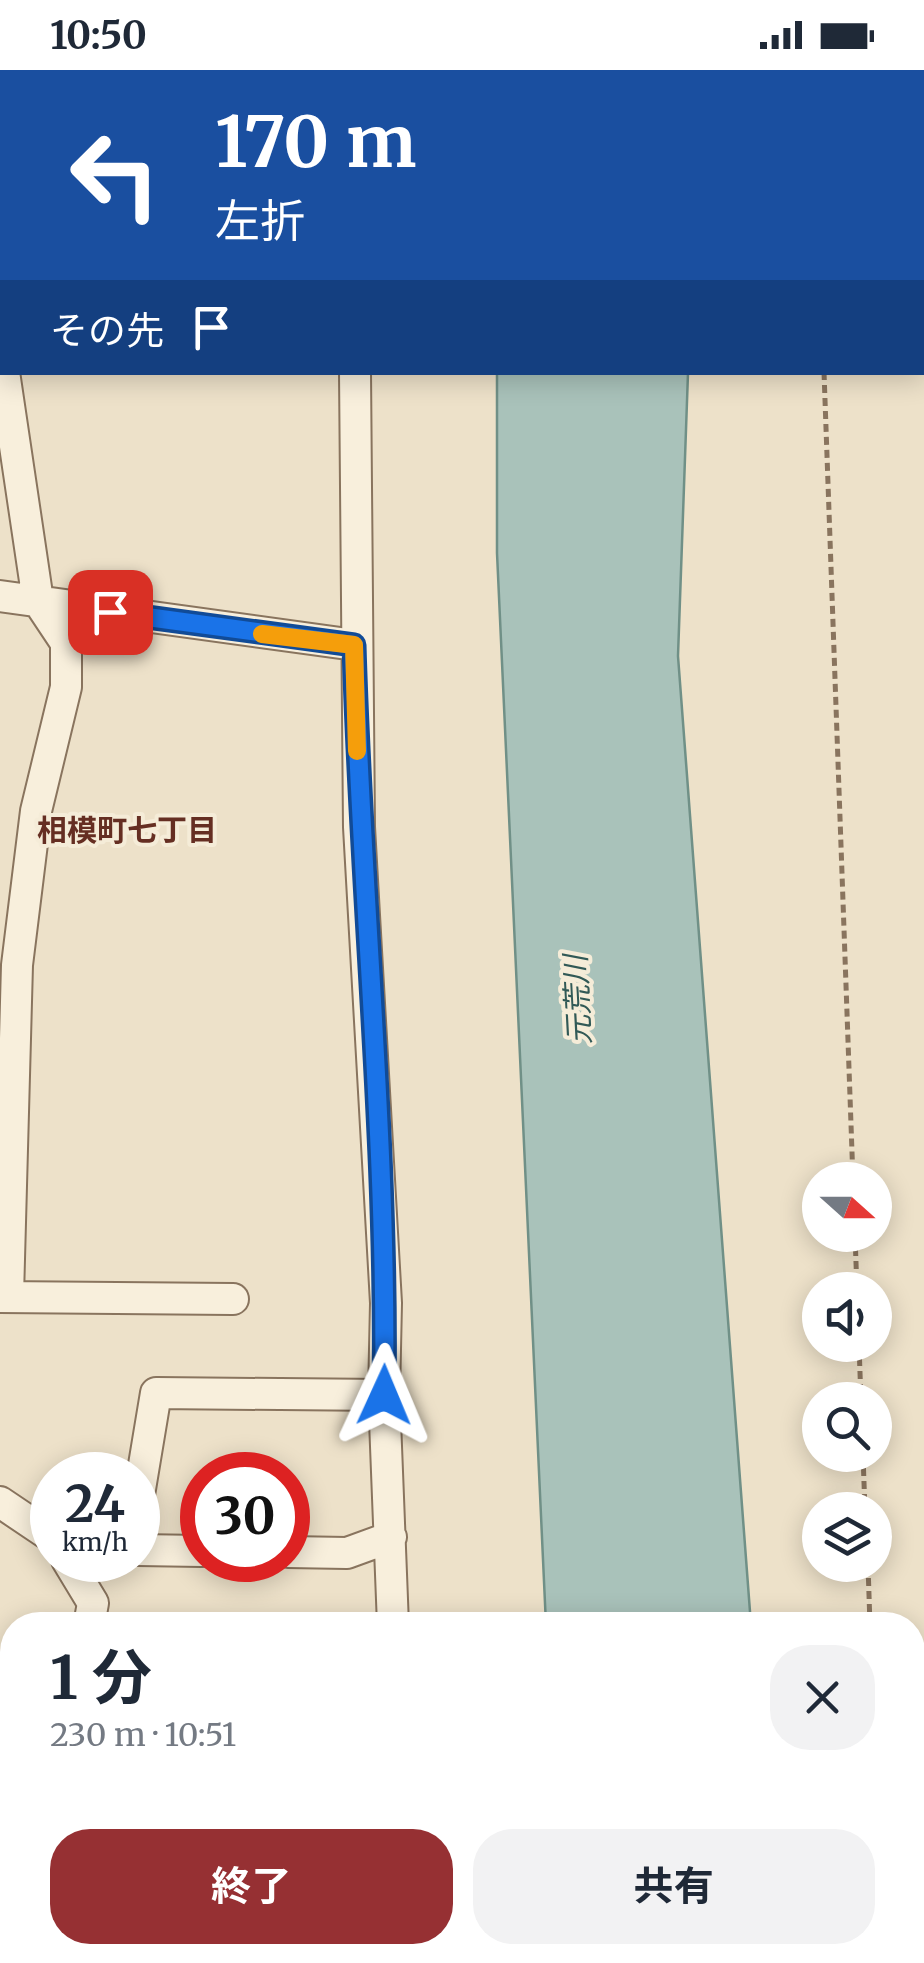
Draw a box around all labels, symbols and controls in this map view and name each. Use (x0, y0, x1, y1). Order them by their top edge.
text: 10:50 (50, 12, 147, 59)
text: 170 m (215, 98, 416, 186)
icon: left (50, 110, 180, 240)
text: 左折 (215, 193, 305, 249)
icon: arrive (184, 300, 239, 355)
text: その先 (50, 307, 164, 354)
pin (68, 570, 153, 655)
icon: arrive (83, 585, 138, 640)
district label: 相模町七丁目 (37, 811, 217, 849)
water label: 元荒川 (556, 951, 598, 1046)
north arrow (802, 1162, 892, 1252)
map controls (802, 1162, 892, 1582)
button: sound (802, 1272, 892, 1362)
position arrow (332, 1343, 436, 1447)
button: search (802, 1382, 892, 1472)
speed limit sign: 30 (180, 1452, 310, 1582)
text: 24 (65, 1473, 125, 1536)
button: layers (802, 1492, 892, 1582)
text: km/h (62, 1526, 128, 1558)
text: 1 分 (50, 1640, 152, 1715)
button: close (770, 1645, 875, 1750)
text: 230 m · 10:51 (50, 1715, 236, 1755)
button: 終了 (50, 1829, 453, 1944)
button: 共有 (473, 1829, 875, 1944)

